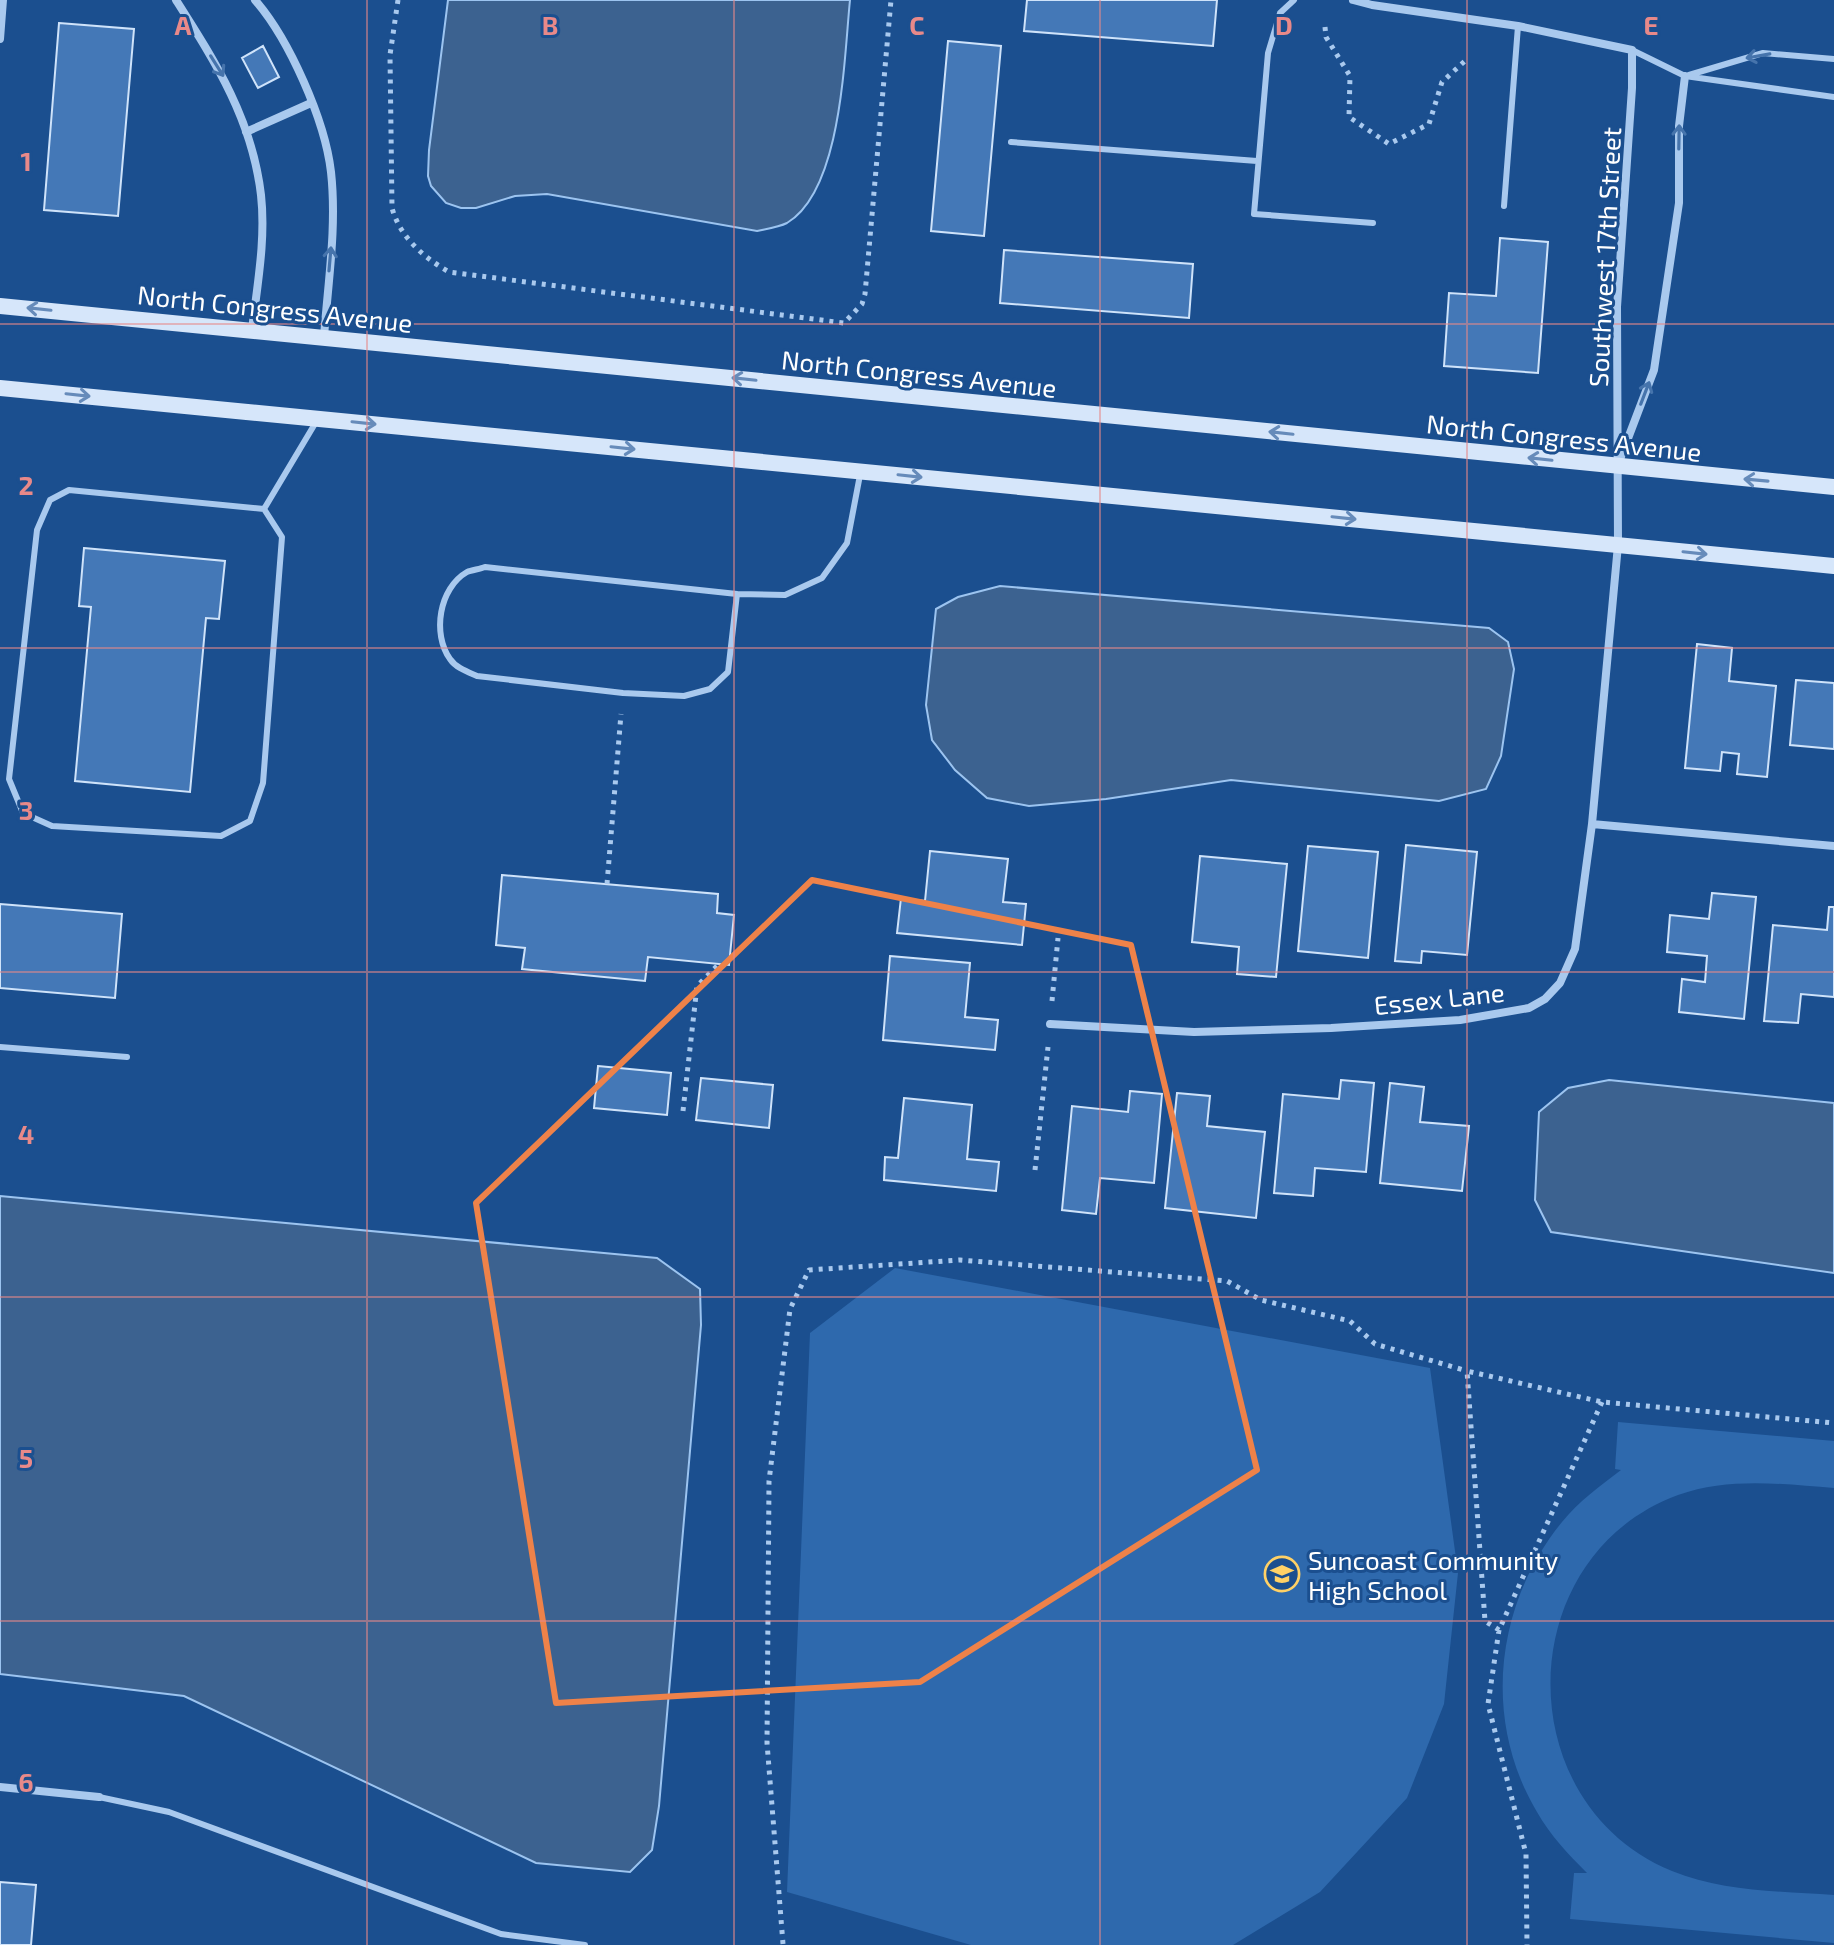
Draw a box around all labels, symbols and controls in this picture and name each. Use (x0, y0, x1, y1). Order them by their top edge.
text: A (175, 9, 192, 40)
text: B (542, 9, 558, 40)
text: C (909, 9, 925, 40)
text: D (1275, 9, 1293, 40)
text: E (1643, 9, 1659, 40)
one-way arrow (1746, 49, 1772, 64)
one-way arrow (210, 54, 226, 77)
one-way arrow (1671, 124, 1687, 151)
street label: Southwest 17th Street (1582, 126, 1626, 388)
text: 1 (20, 145, 32, 176)
one-way arrow (323, 246, 338, 273)
street label: North Congress Avenue (136, 278, 414, 338)
one-way arrow (26, 302, 52, 317)
street label: North Congress Avenue (780, 343, 1058, 403)
one-way arrow (731, 372, 758, 387)
one-way arrow (1639, 382, 1653, 406)
one-way arrow (64, 388, 91, 403)
street label: North Congress Avenue (1425, 407, 1703, 467)
one-way arrow (350, 416, 377, 431)
one-way arrow (1268, 425, 1295, 440)
one-way arrow (609, 441, 636, 456)
one-way arrow (1527, 451, 1554, 466)
text: 2 (18, 469, 34, 500)
one-way arrow (896, 469, 923, 484)
one-way arrow (1743, 472, 1770, 487)
one-way arrow (1330, 511, 1357, 526)
one-way arrow (1681, 546, 1708, 561)
text: 3 (19, 794, 33, 825)
street label: Essex Lane (1372, 976, 1506, 1020)
text: 4 (18, 1118, 34, 1149)
text: 5 (19, 1442, 33, 1473)
place label: Suncoast Community High School (1308, 1544, 1558, 1605)
school or university icon: Suncoast Community High School (1263, 1555, 1301, 1593)
text: 6 (18, 1766, 34, 1797)

